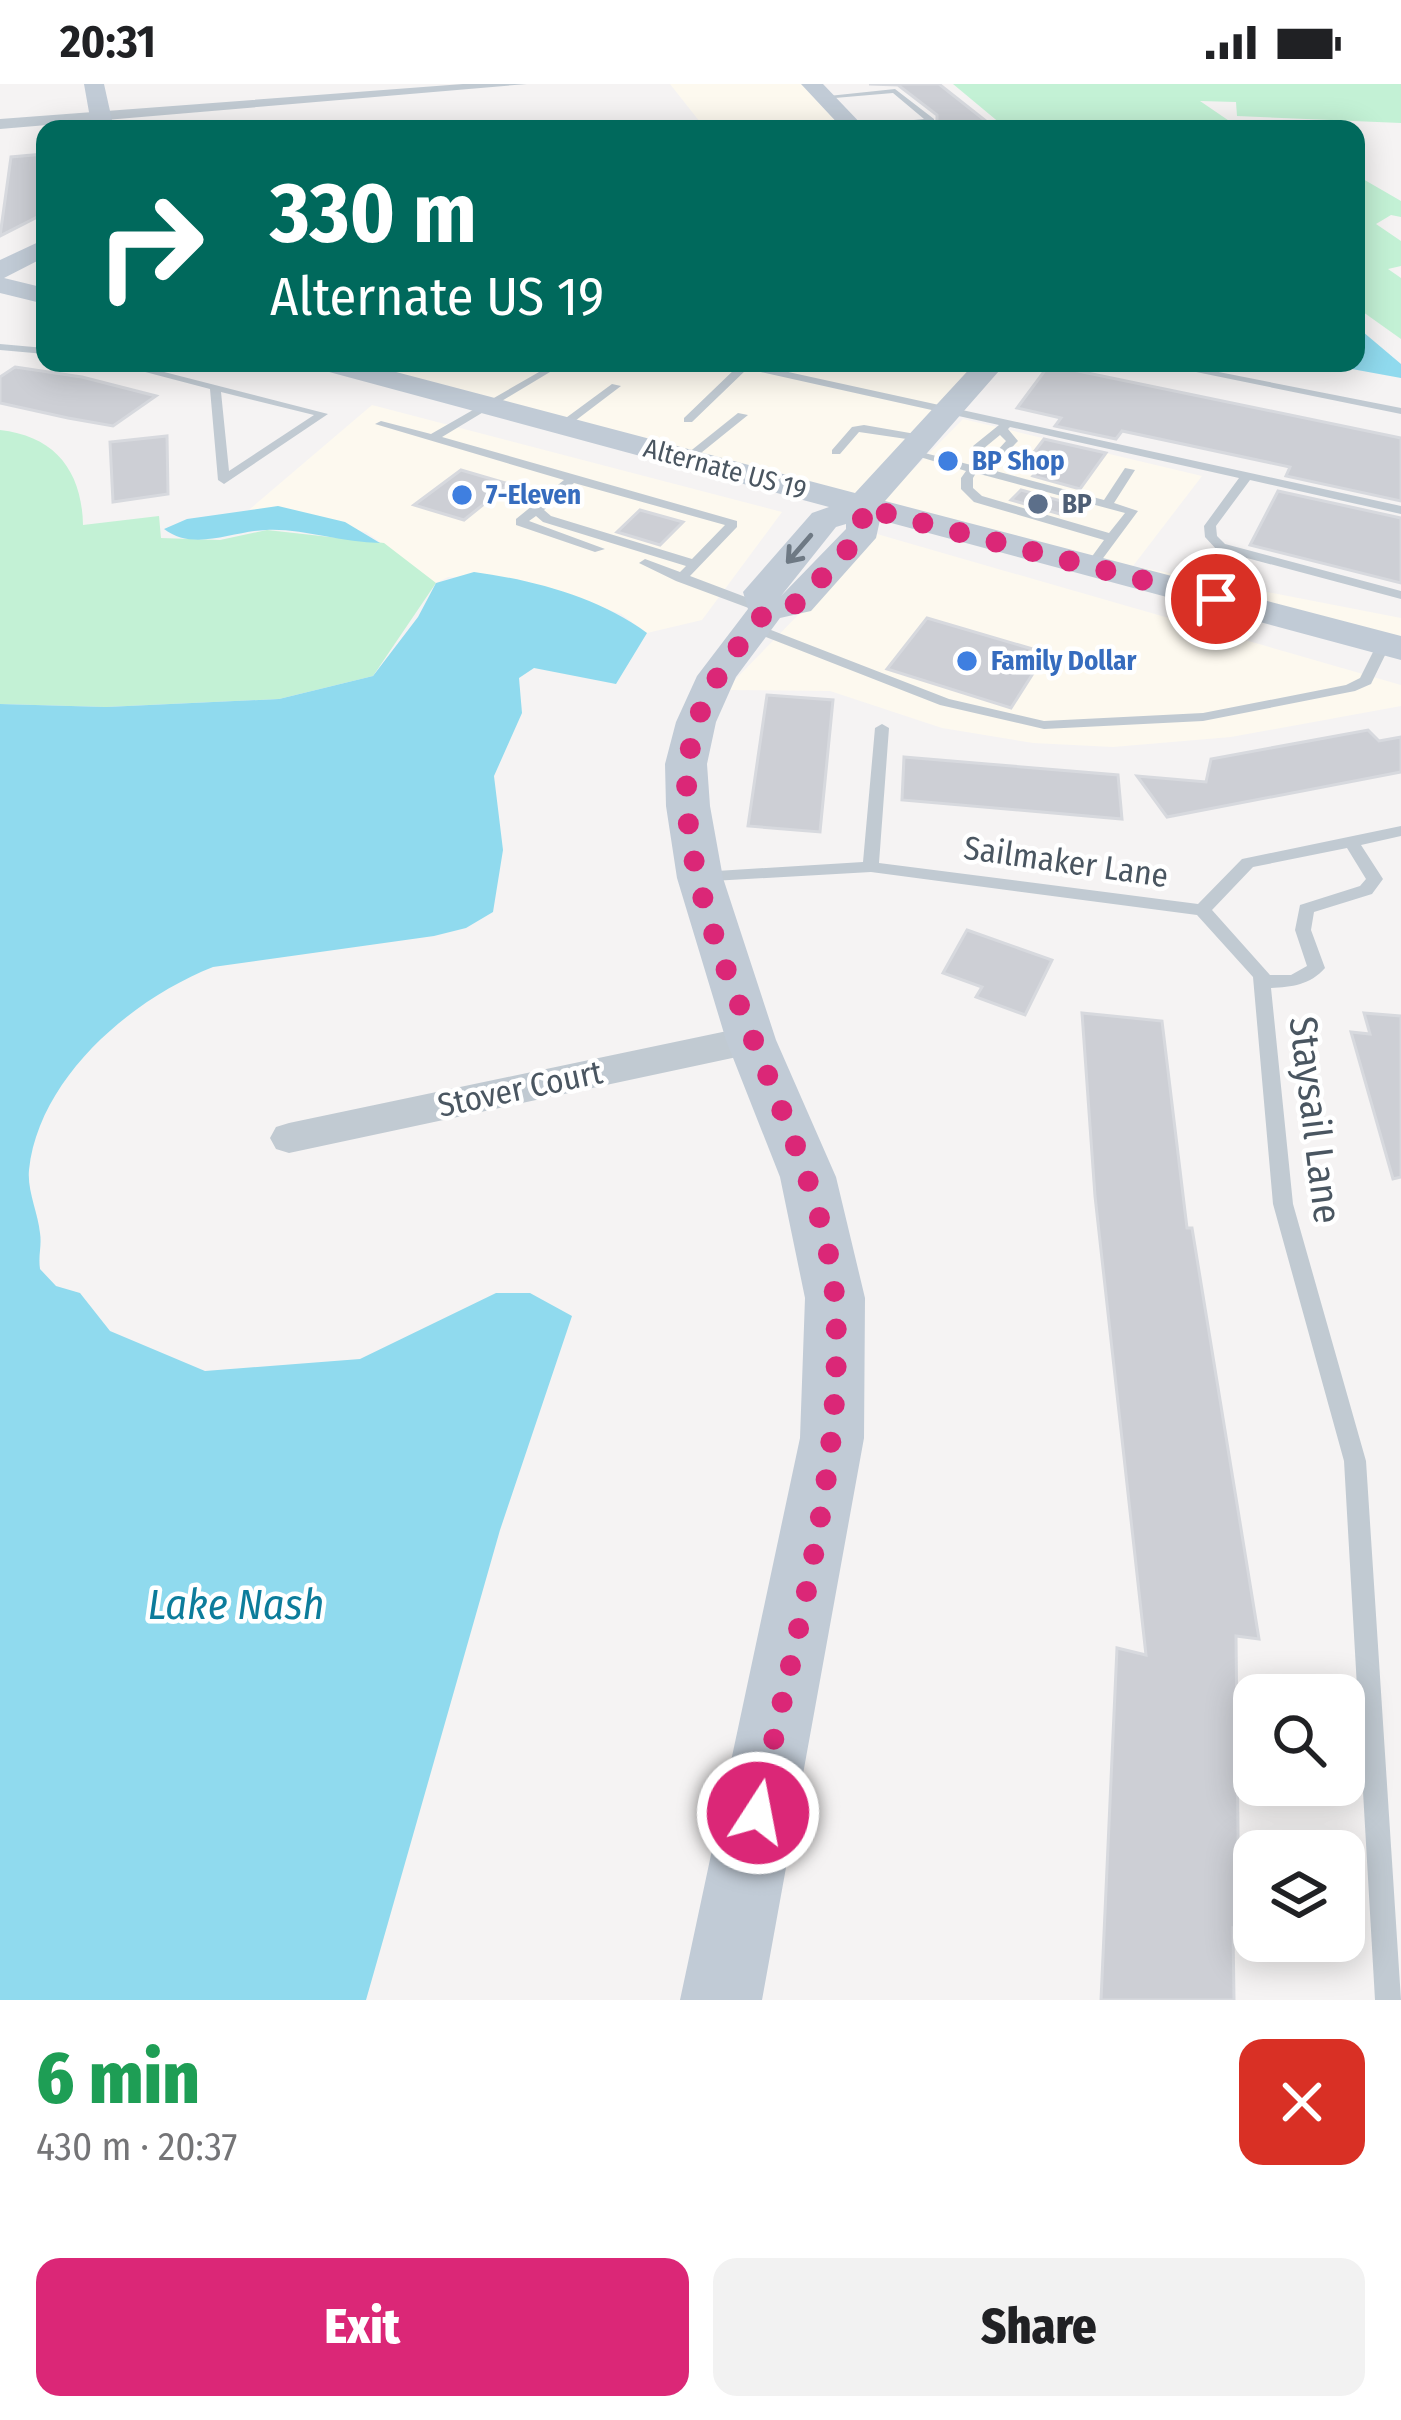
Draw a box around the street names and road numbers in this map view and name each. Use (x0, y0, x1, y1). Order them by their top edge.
street label: Alternate US 19 (640, 432, 810, 506)
street label: Sailmaker Lane (961, 828, 1171, 896)
street label: Staysail Lane (1279, 1014, 1351, 1226)
street label: Stover Court (434, 1052, 606, 1126)

